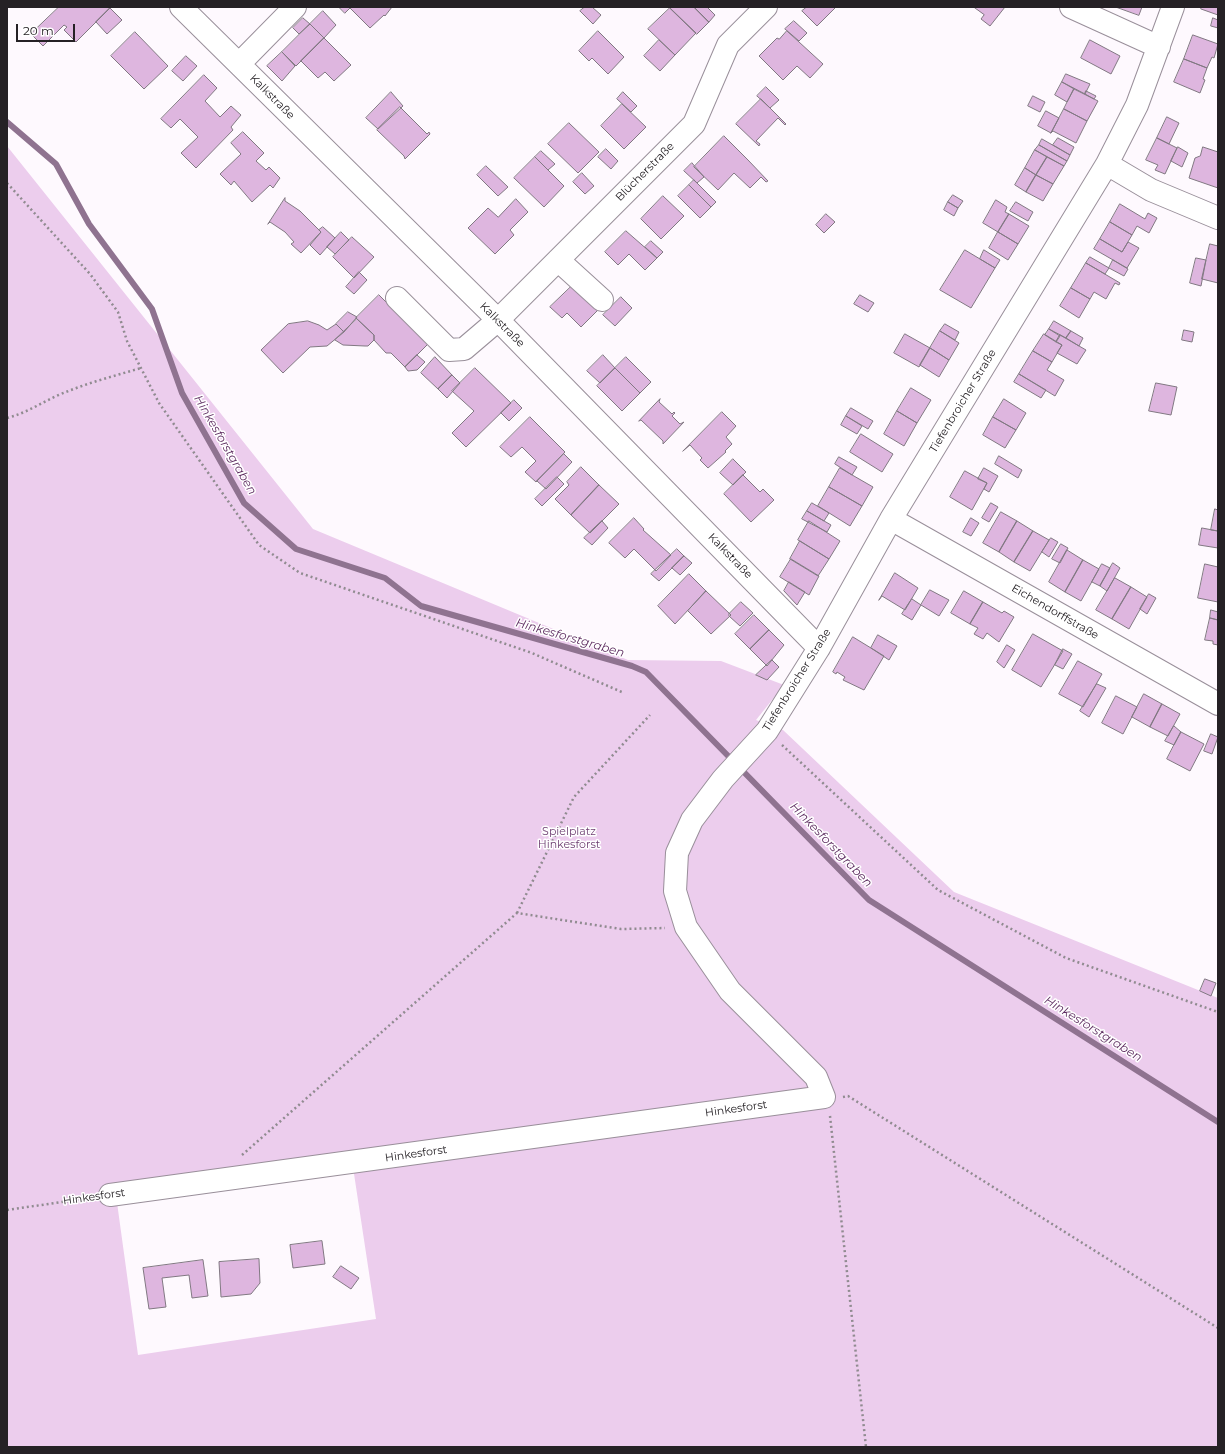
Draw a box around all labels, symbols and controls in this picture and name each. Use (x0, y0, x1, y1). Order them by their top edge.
scale bar (18, 16, 77, 42)
text: 20 m (23, 23, 54, 38)
street label: Kalkstraße (247, 72, 297, 122)
street label: Blücherstraße (613, 140, 677, 204)
street label: Kalkstraße (477, 300, 527, 350)
street label: Tiefenbroicher Straße (927, 347, 999, 455)
water label: Hinkesforstgraben (191, 393, 259, 497)
street label: Kalkstraße (705, 531, 755, 581)
street label: Eichendorffstraße (1009, 582, 1101, 642)
water label: Hinkesforstgraben (514, 616, 626, 660)
street label: Tiefenbroicher Straße (760, 626, 834, 734)
water label: Hinkesforstgraben (787, 800, 875, 890)
park label: Spielplatz Hinkesforst (538, 825, 600, 851)
water label: Hinkesforstgraben (1042, 993, 1144, 1065)
street label: Hinkesforst (704, 1098, 768, 1120)
street label: Hinkesforst (384, 1143, 448, 1165)
street label: Hinkesforst (62, 1186, 126, 1208)

